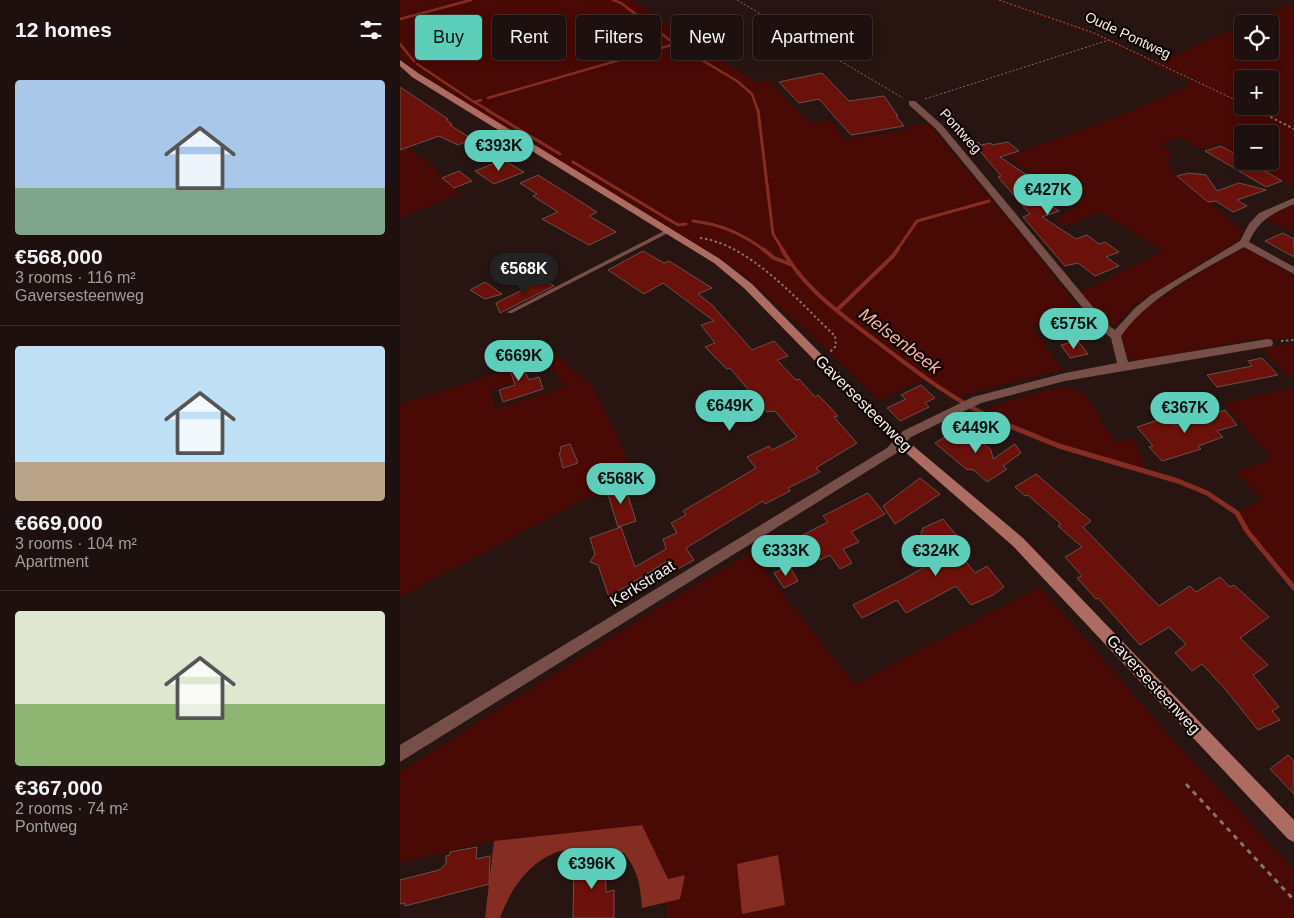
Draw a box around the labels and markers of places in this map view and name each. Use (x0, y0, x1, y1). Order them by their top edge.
pin: €393K (464, 130, 534, 172)
pin: €427K (1013, 174, 1083, 216)
pin: €568K (489, 252, 559, 295)
pin: €575K (1039, 308, 1109, 350)
pin: €669K (484, 340, 554, 382)
pin: €649K (695, 390, 765, 432)
pin: €367K (1150, 392, 1220, 434)
pin: €449K (941, 412, 1011, 454)
pin: €568K (586, 462, 656, 505)
pin: €333K (751, 534, 821, 577)
pin: €324K (901, 534, 971, 577)
pin: €396K (557, 848, 627, 890)

